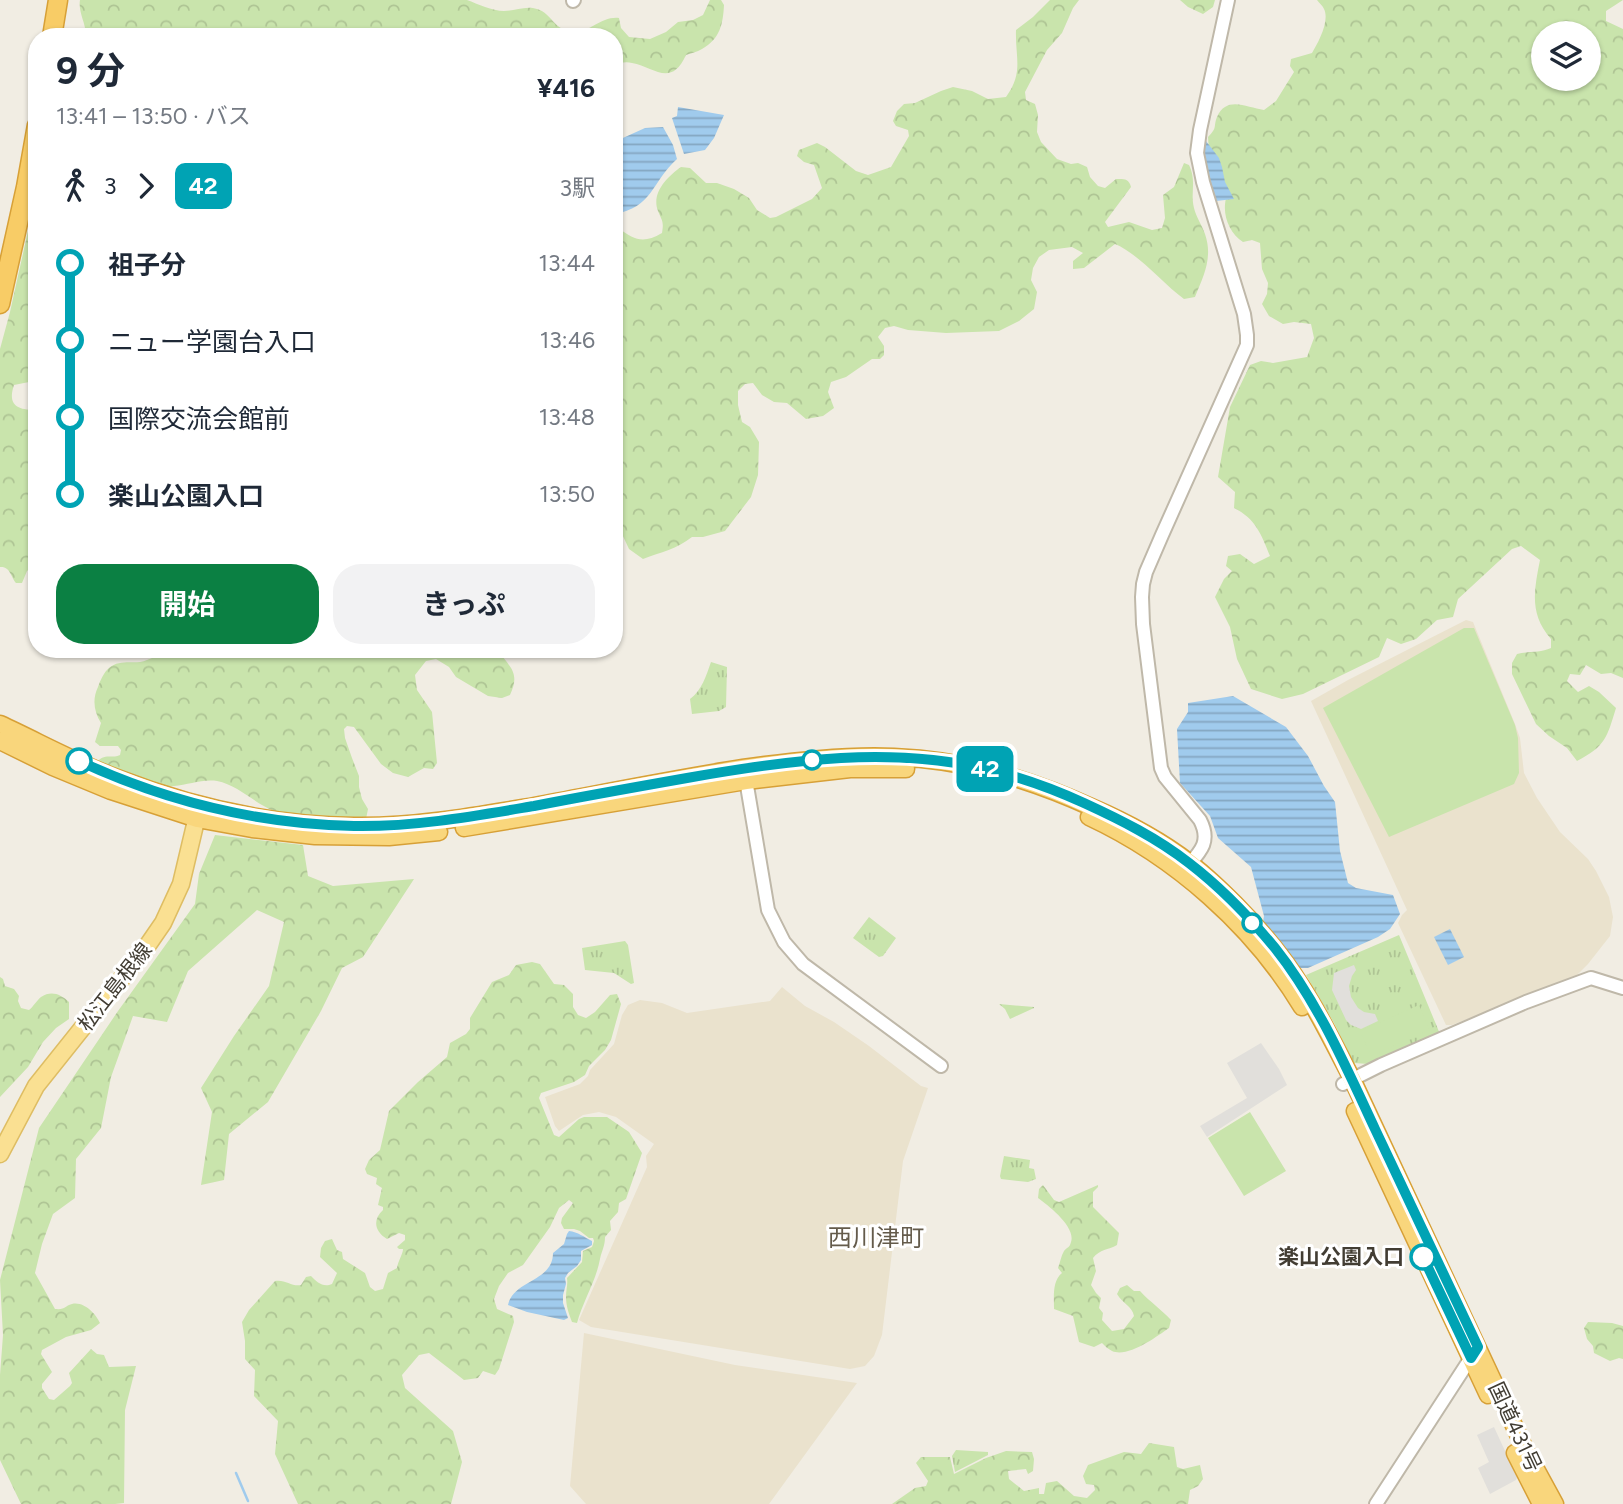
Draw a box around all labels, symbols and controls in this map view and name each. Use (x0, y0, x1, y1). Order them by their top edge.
map controls (1531, 21, 1601, 91)
button: layers (1531, 21, 1601, 91)
text: 9 分 (56, 48, 125, 94)
text: ¥416 (537, 72, 595, 104)
text: 13:41 – 13:50 · バス (56, 102, 251, 130)
icon: walk (56, 167, 94, 205)
icon: forward (127, 167, 165, 205)
text: 42 (189, 171, 218, 200)
text: 3 (104, 172, 117, 200)
text: 3駅 (559, 174, 595, 202)
text: 祖子分 (108, 249, 186, 281)
text: 13:44 (539, 249, 595, 277)
text: ニュー学園台入口 (108, 326, 316, 358)
text: 13:46 (540, 326, 595, 354)
text: 国際交流会館前 (108, 403, 290, 435)
text: 13:48 (539, 403, 595, 431)
text: 楽山公園入口 (108, 480, 264, 512)
text: 13:50 (539, 480, 595, 508)
button: 開始 (56, 564, 319, 644)
button: きっぷ (333, 564, 595, 644)
line badge: 42 (954, 746, 1016, 792)
unlabelled marker (66, 748, 92, 774)
unlabelled marker (802, 750, 822, 770)
text: 42 (970, 754, 1000, 783)
unlabelled marker (1242, 913, 1262, 933)
street label: 松江島根線 (72, 938, 157, 1036)
district label: 西川津町 (828, 1223, 924, 1252)
place label: 楽山公園入口 (1278, 1244, 1404, 1269)
marker: 楽山公園入口 (1410, 1244, 1436, 1270)
street label: 国道431号 (1484, 1378, 1547, 1476)

